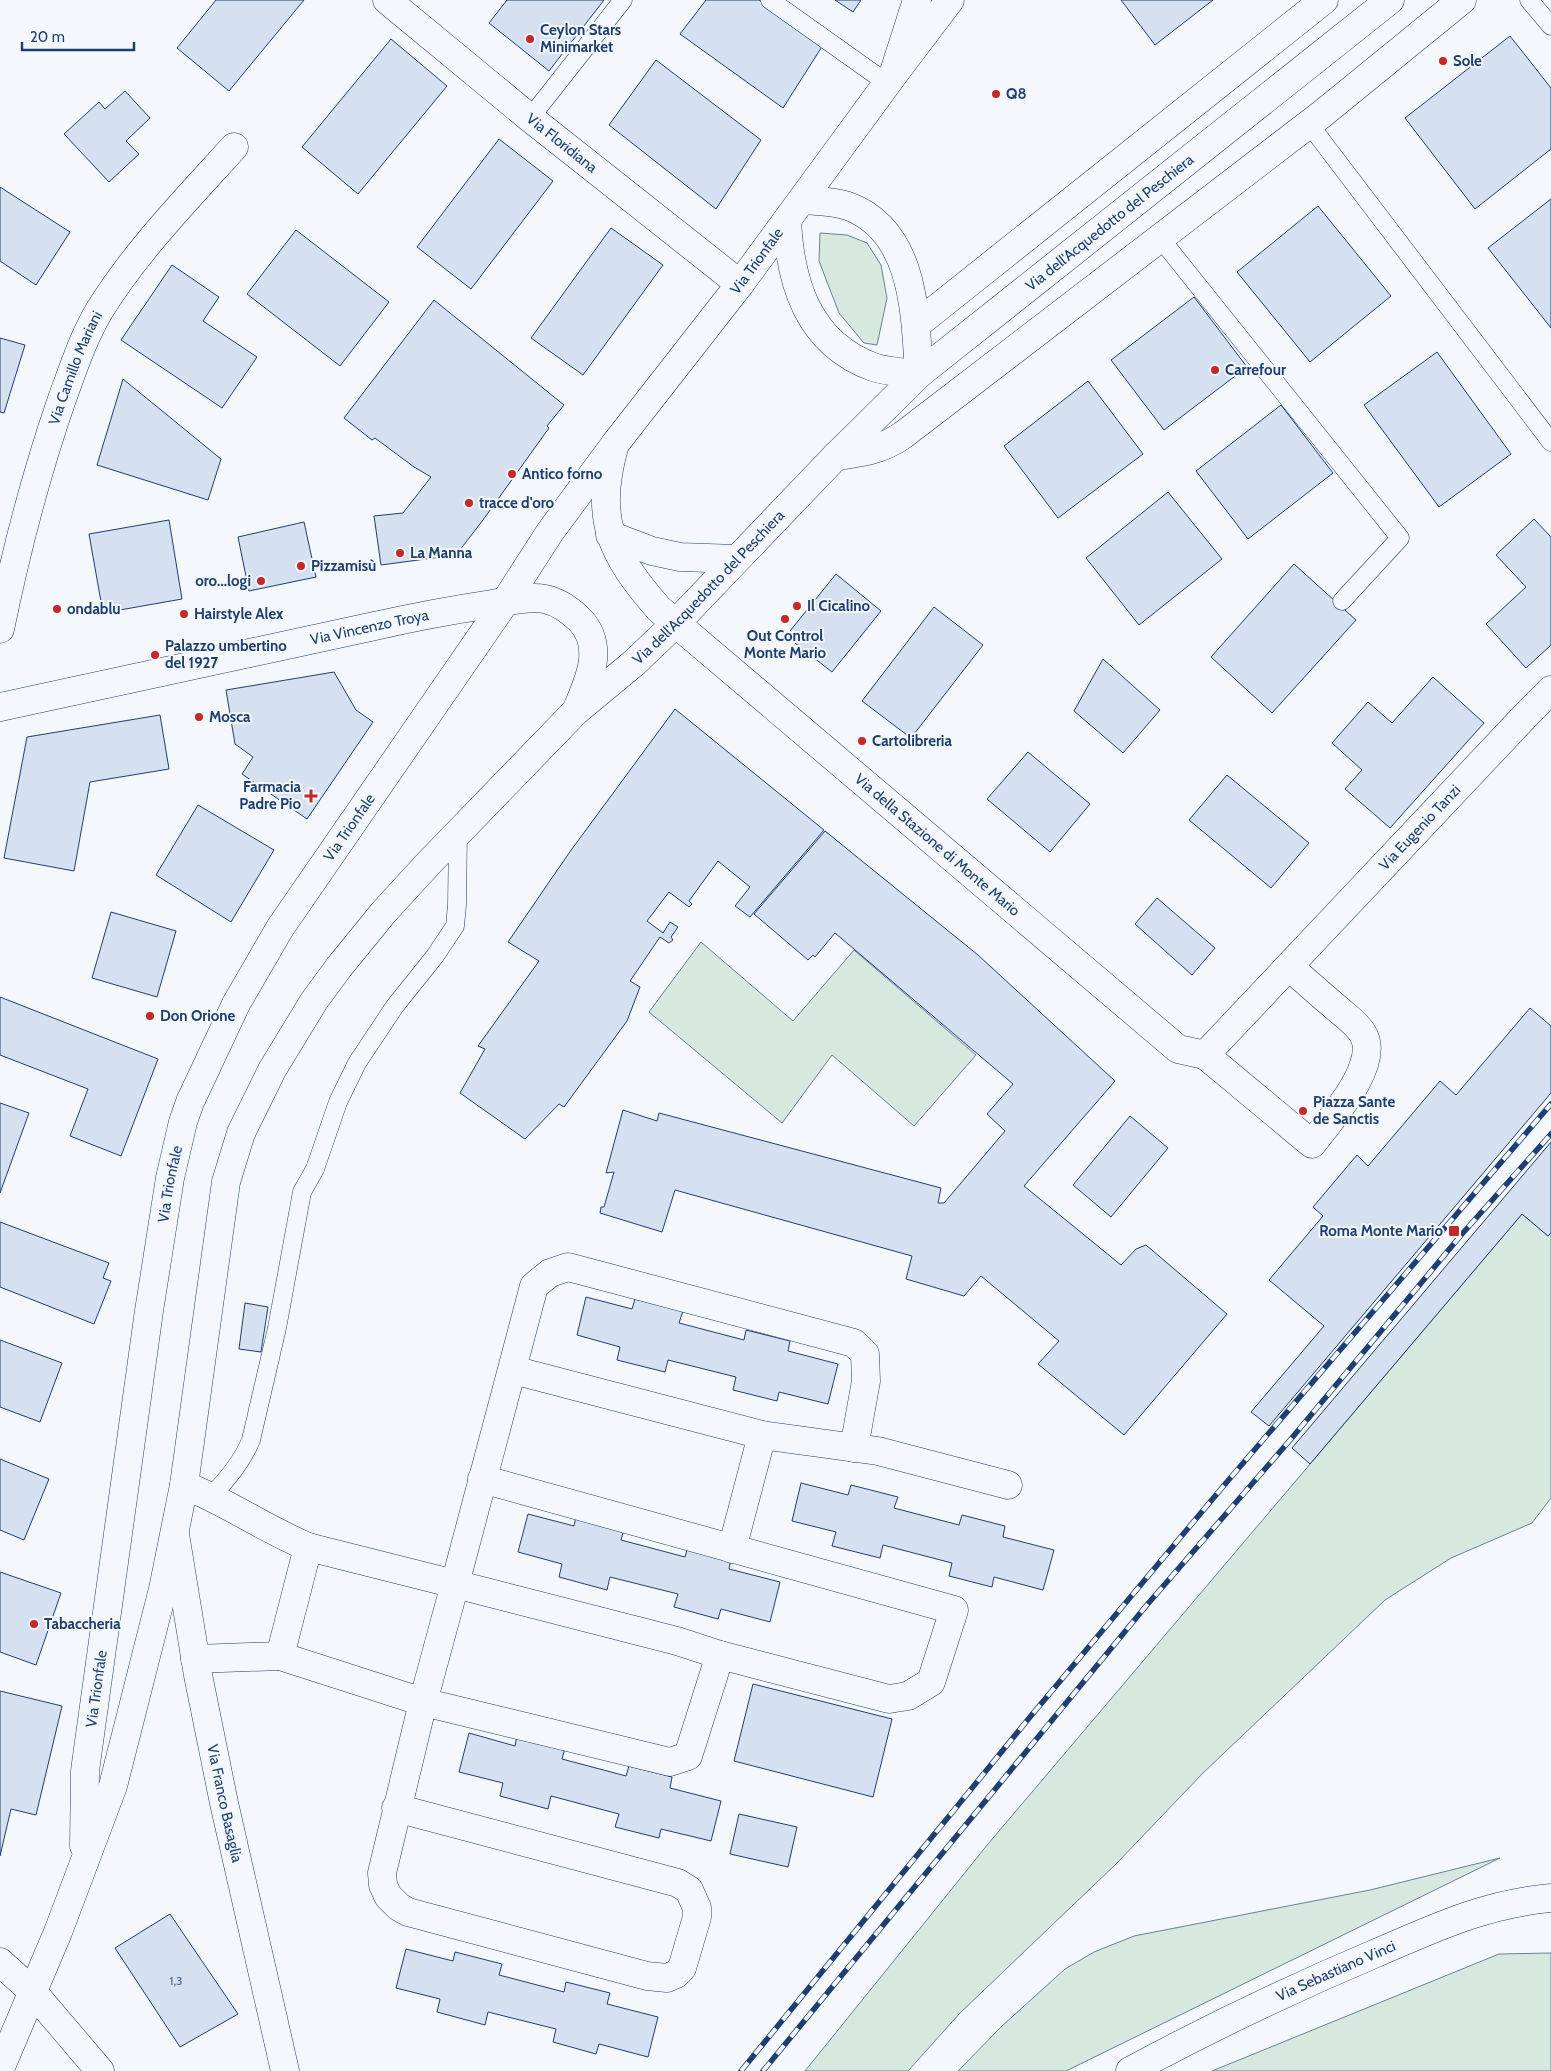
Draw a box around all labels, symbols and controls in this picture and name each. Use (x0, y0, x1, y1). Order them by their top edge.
scale bar (22, 20, 135, 52)
place label: Ceylon Stars Minimarket (540, 21, 621, 56)
text: 20 m (30, 28, 65, 46)
marker: Ceylon Stars Minimarket (524, 33, 536, 45)
place label: Sole (1453, 52, 1482, 70)
marker: Sole (1437, 55, 1449, 67)
place label: Q8 (1006, 85, 1026, 103)
marker: Q8 (990, 88, 1002, 100)
street label: Via Floridiana (523, 110, 602, 177)
street label: Via dell'Acquedotto del Peschiera (1022, 150, 1198, 295)
street label: Via Trionfale (726, 224, 787, 298)
street label: Via Camillo Mariani (45, 308, 106, 427)
place label: Carrefour (1225, 361, 1286, 379)
marker: Carrefour (1209, 364, 1221, 376)
place label: Antico forno (522, 465, 603, 483)
marker: Antico forno (506, 468, 518, 480)
place label: tracce d'oro (479, 494, 555, 512)
marker: tracce d'oro (463, 497, 475, 509)
street label: Via dell'Acquedotto del Peschiera (629, 506, 789, 668)
place label: La Manna (410, 544, 473, 562)
marker: La Manna (394, 547, 406, 559)
place label: Pizzamisù (311, 557, 376, 575)
marker: Pizzamisù (295, 560, 307, 572)
place label: oro...logi (195, 572, 251, 590)
marker: oro...logi (255, 575, 267, 587)
place label: Il Cicalino (807, 597, 871, 615)
place label: ondablu (67, 600, 121, 618)
marker: Il Cicalino (791, 600, 803, 612)
marker: ondablu (51, 603, 63, 615)
place label: Hairstyle Alex (194, 605, 284, 623)
street label: Via Vincenzo Troya (309, 606, 431, 649)
marker: Hairstyle Alex (178, 608, 190, 620)
marker: Out Control Monte Mario (779, 613, 791, 625)
place label: Out Control Monte Mario (744, 627, 827, 662)
place label: Palazzo umbertino del 1927 (165, 637, 287, 672)
marker: Palazzo umbertino del 1927 (149, 649, 161, 661)
place label: Mosca (209, 708, 251, 726)
marker: Mosca (193, 711, 205, 723)
place label: Cartolibreria (872, 732, 952, 750)
marker: Cartolibreria (856, 735, 868, 747)
street label: Via della Stazione di Monte Mario (851, 770, 1024, 920)
place label: Farmacia Padre Pio (239, 778, 302, 813)
street label: Via Eugenio Tanzi (1375, 781, 1464, 874)
marker: Farmacia Padre Pio (305, 790, 317, 802)
street label: Via Trionfale (320, 790, 379, 865)
place label: Don Orione (160, 1007, 236, 1025)
marker: Don Orione (144, 1010, 156, 1022)
place label: Piazza Sante de Sanctis (1313, 1093, 1395, 1128)
marker: Piazza Sante de Sanctis (1297, 1105, 1309, 1117)
street label: Via Trionfale (154, 1144, 186, 1224)
place label: Roma Monte Mario (1319, 1222, 1443, 1240)
marker: Roma Monte Mario (1447, 1224, 1461, 1238)
place label: Tabaccheria (44, 1615, 121, 1633)
marker: Tabaccheria (28, 1618, 40, 1630)
street label: Via Trionfale (82, 1649, 111, 1729)
street label: Via Franco Basaglia (203, 1743, 246, 1865)
street label: Via Sebastiano Vinci (1273, 1937, 1398, 2005)
house number: 1,3 (170, 1973, 183, 1988)

